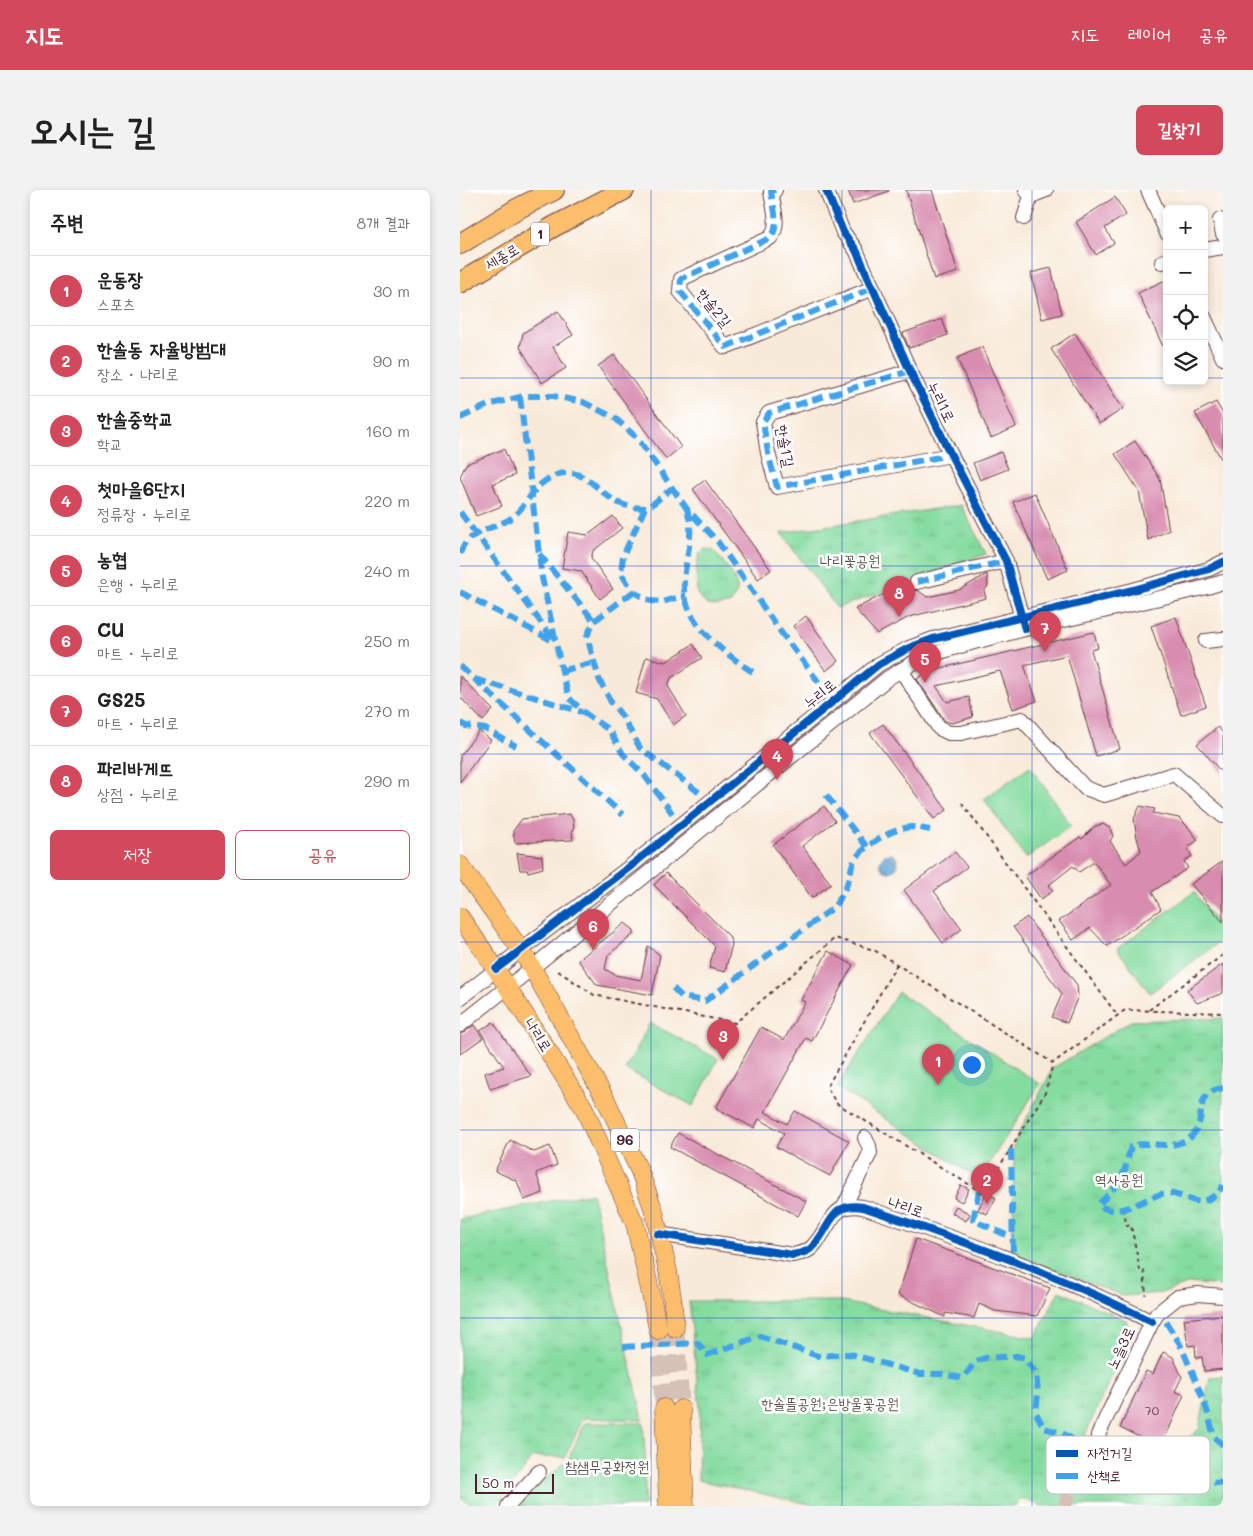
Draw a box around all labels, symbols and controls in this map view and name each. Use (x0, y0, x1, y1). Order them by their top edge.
text: 지도 (25, 19, 64, 50)
text: 지도 (1071, 22, 1100, 46)
text: 레이어 (1128, 22, 1171, 46)
text: 공유 (1199, 22, 1228, 46)
button: 길찾기 (1136, 105, 1223, 155)
text: 오시는 길 (30, 106, 155, 152)
map controls (1163, 205, 1208, 385)
button: + (1163, 205, 1208, 250)
text: 주변 (50, 208, 84, 235)
text: 8개 결과 (357, 212, 410, 233)
road number: 1 (531, 223, 549, 246)
street label: 세종로 (481, 238, 522, 274)
button: − (1163, 250, 1208, 295)
text: 운동장 (97, 266, 143, 291)
text: 1 (62, 280, 70, 301)
text: 30 m (373, 280, 410, 301)
street label: 한솔2길 (693, 284, 737, 331)
text: 스포츠 (97, 293, 136, 314)
button: locate (1163, 295, 1208, 340)
text: 한솔동 자율방범대 (97, 336, 226, 361)
button: layers (1163, 340, 1208, 385)
text: 2 (62, 350, 70, 371)
text: 90 m (373, 350, 410, 371)
text: 장소 · 나리로 (97, 363, 179, 384)
street label: 누리1로 (924, 378, 960, 425)
text: 한솔중학교 (97, 406, 173, 431)
text: 3 (61, 420, 71, 441)
text: 160 m (365, 420, 410, 441)
street label: 한솔1길 (772, 423, 800, 469)
text: 학교 (97, 433, 123, 454)
text: 첫마을6단지 (97, 476, 185, 501)
text: 4 (61, 490, 71, 511)
text: 220 m (364, 490, 410, 511)
text: 정류장 · 누리로 (97, 503, 191, 524)
text: 농협 (97, 546, 128, 571)
park label: 나리꽃공원 (820, 550, 880, 570)
text: 5 (61, 560, 71, 581)
text: 240 m (364, 560, 410, 581)
text: 은행 · 누리로 (97, 573, 179, 594)
pin: 8 (883, 576, 915, 617)
pin: 7 (1029, 611, 1061, 652)
text: CU (97, 617, 124, 642)
text: 6 (61, 630, 71, 651)
text: 250 m (364, 630, 410, 651)
text: 마트 · 누리로 (97, 642, 179, 663)
pin: 5 (909, 642, 941, 683)
street label: 누리로 (799, 674, 840, 712)
text: GS25 (97, 687, 145, 712)
text: 7 (62, 700, 70, 721)
text: 270 m (364, 700, 410, 721)
text: 마트 · 누리로 (97, 712, 179, 733)
pin: 4 (761, 739, 793, 780)
text: 파리바게뜨 (97, 756, 173, 781)
text: 8 (61, 770, 71, 791)
text: 290 m (364, 770, 410, 791)
text: 상점 · 누리로 (97, 783, 179, 804)
button: 저장 (50, 830, 225, 880)
button: 공유 (235, 830, 410, 880)
pin: 6 (577, 909, 609, 950)
street label: 나리로 (521, 1014, 557, 1055)
pin: 3 (707, 1019, 739, 1060)
pin: 1 (922, 1044, 954, 1085)
your location (959, 1052, 985, 1078)
road number: 96 (611, 1128, 639, 1152)
pin: 2 (971, 1163, 1003, 1204)
park label: 역사공원 (1095, 1169, 1143, 1189)
street label: 나리로 (886, 1191, 927, 1221)
street label: 노을3로 (1102, 1323, 1139, 1372)
park label: 한솔뜰공원;은방울꽃공원 (761, 1393, 899, 1413)
house number: 70 (1145, 1402, 1160, 1418)
legend (1046, 1436, 1210, 1494)
text: 자전거길 (1087, 1443, 1133, 1462)
park label: 참샘무궁화정원 (565, 1456, 649, 1476)
text: 산책로 (1087, 1466, 1121, 1485)
scale bar (475, 1471, 554, 1494)
text: 50 m (482, 1473, 514, 1492)

